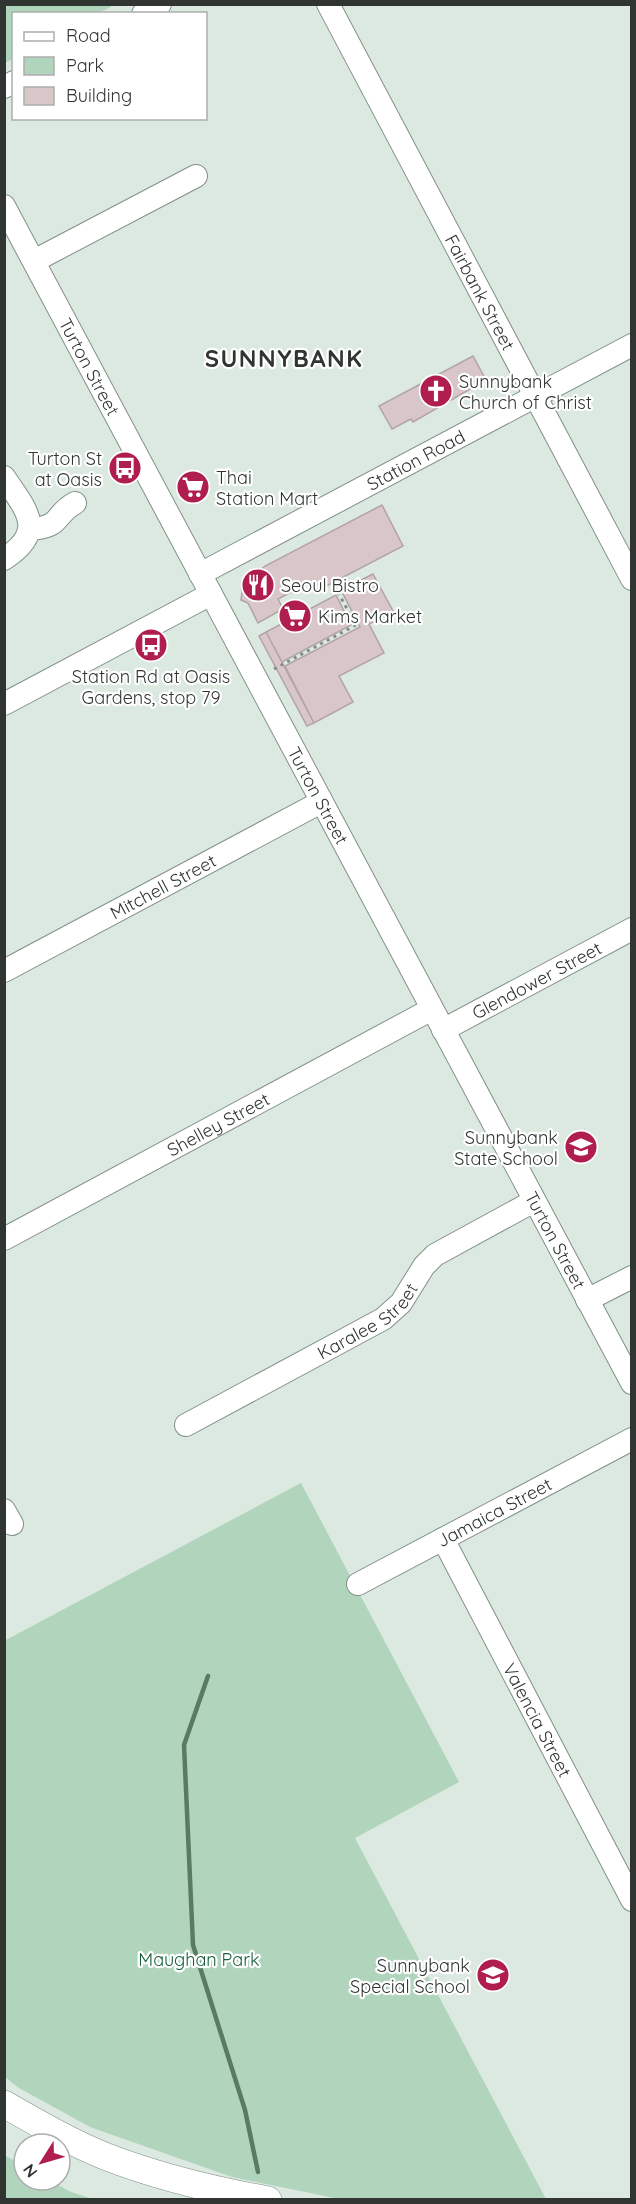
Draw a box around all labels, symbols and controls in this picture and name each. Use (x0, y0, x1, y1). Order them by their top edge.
legend (12, 12, 207, 120)
text: Road (66, 24, 111, 47)
text: Park (66, 54, 104, 77)
text: Building (66, 84, 132, 107)
street label: Fairbank Street (440, 230, 520, 354)
street label: Turton Street (54, 314, 125, 419)
district label: SUNNYBANK (205, 343, 363, 373)
place label: Sunnybank Church of Christ (459, 370, 592, 414)
church icon: Sunnybank Church of Christ (418, 373, 454, 409)
street label: Station Road (362, 424, 469, 495)
place label: Turton St at Oasis (28, 447, 102, 491)
bus stop icon: Turton St at Oasis (107, 450, 143, 486)
place label: Thai Station Mart (216, 466, 318, 510)
supermarket icon: Thai Station Mart (175, 469, 211, 505)
restaurant icon: Seoul Bistro (240, 567, 276, 603)
place label: Seoul Bistro (281, 574, 379, 597)
supermarket icon: Kims Market (277, 598, 313, 634)
place label: Kims Market (318, 605, 422, 628)
bus stop icon: Station Rd at Oasis Gardens, stop 79 (133, 627, 169, 663)
place label: Station Rd at Oasis Gardens, stop 79 (72, 665, 230, 709)
street label: Turton Street (283, 743, 354, 848)
street label: Mitchell Street (106, 849, 220, 924)
street label: Glendower Street (468, 936, 605, 1024)
street label: Shelley Street (163, 1087, 273, 1161)
place label: Sunnybank State School (454, 1126, 558, 1170)
school or university icon: Sunnybank State School (563, 1129, 599, 1165)
street label: Turton Street (520, 1187, 591, 1293)
street label: Karalee Street (313, 1278, 422, 1364)
street label: Jamaica Street (433, 1472, 556, 1552)
street label: Valencia Street (498, 1659, 577, 1781)
park label: Maughan Park (138, 1948, 260, 1971)
place label: Sunnybank Special School (350, 1954, 470, 1998)
school or university icon: Sunnybank Special School (475, 1957, 511, 1993)
north arrow (12, 2132, 72, 2192)
text: N (18, 2160, 42, 2182)

